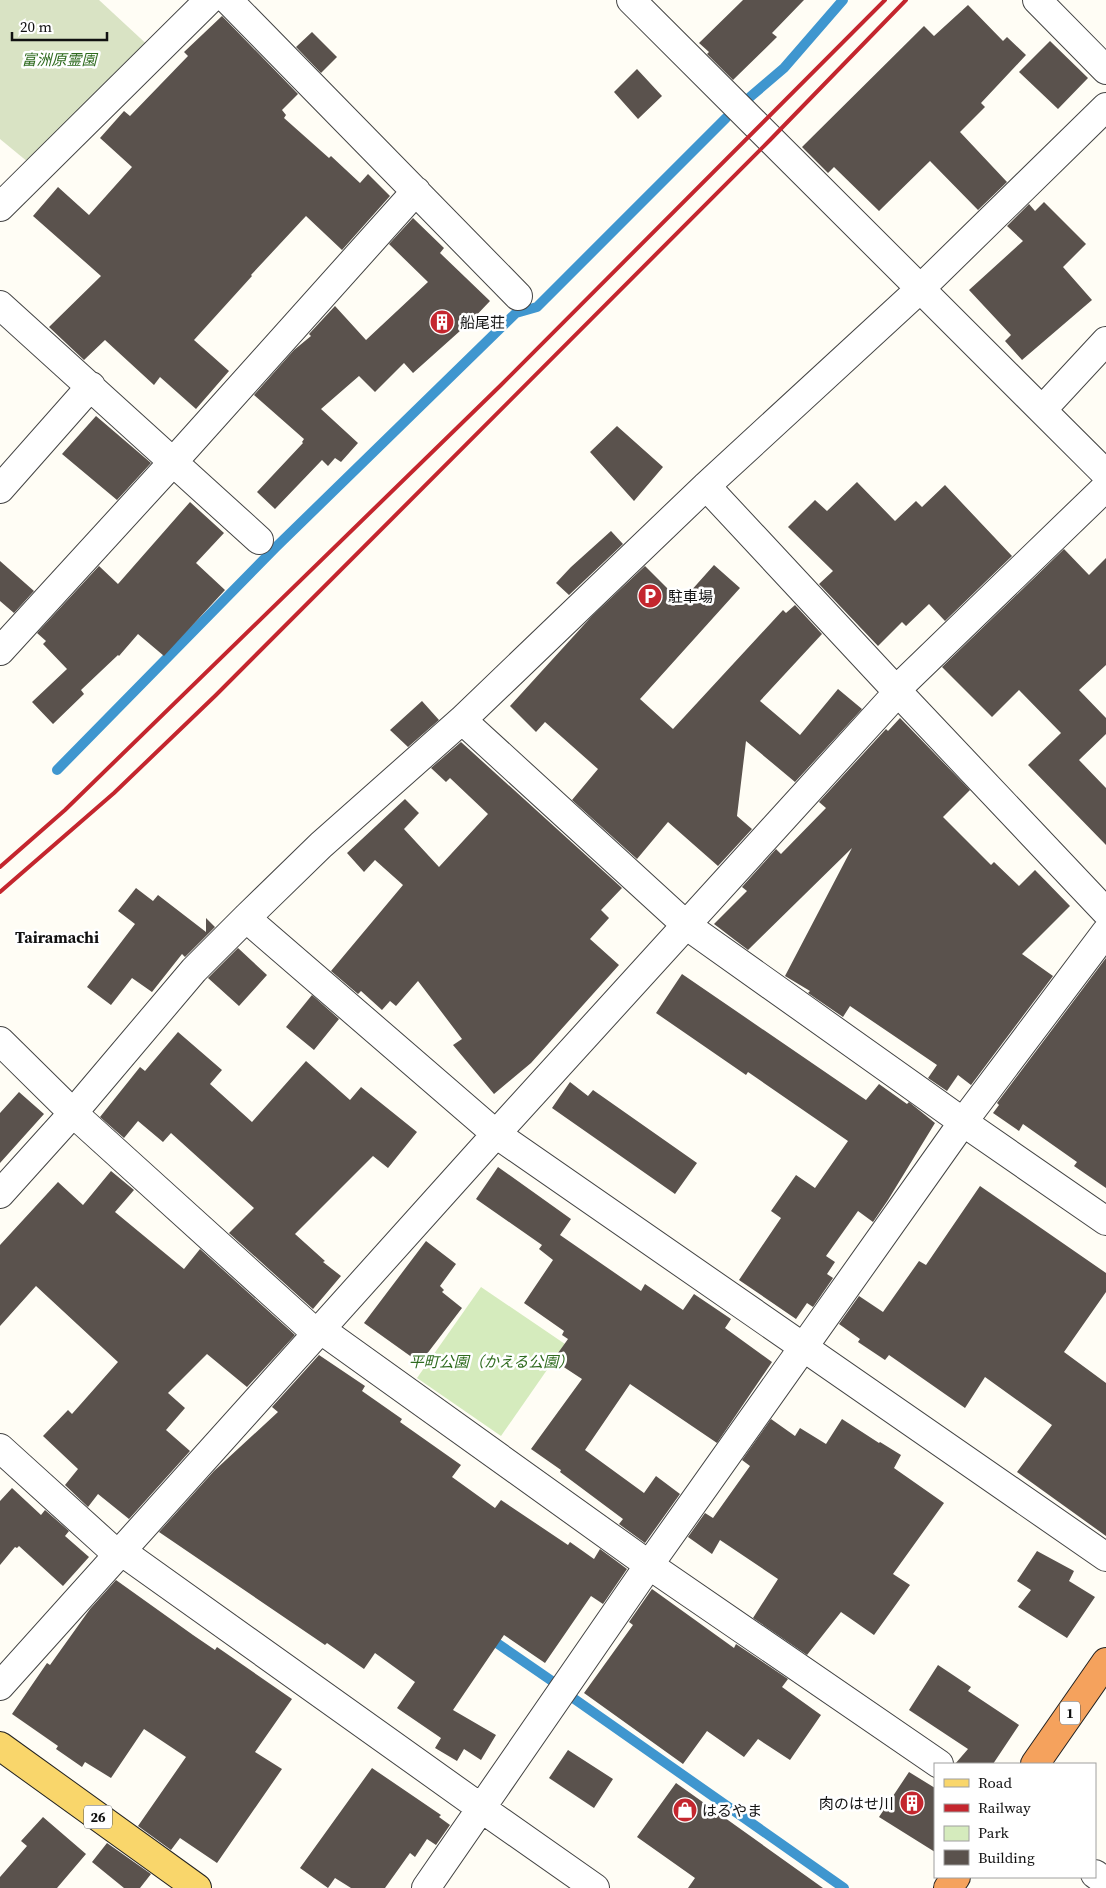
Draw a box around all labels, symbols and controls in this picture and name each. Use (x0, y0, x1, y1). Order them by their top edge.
scale bar (12, 10, 108, 42)
text: 20 m (20, 16, 52, 37)
park label: 富洲原霊園 (21, 49, 98, 70)
building icon: 船尾荘 (429, 309, 455, 335)
place label: 船尾荘 (460, 312, 505, 333)
parking icon: 駐車場 (637, 583, 663, 609)
place label: 駐車場 (668, 586, 713, 607)
district label: Tairamachi (15, 926, 99, 948)
park label: 平町公園（かえる公園） (409, 1351, 573, 1372)
road number: 1 (1060, 1702, 1080, 1725)
legend (934, 1763, 1096, 1878)
text: Road (978, 1772, 1012, 1793)
building icon: 肉のはせ川 (899, 1790, 925, 1816)
place label: 肉のはせ川 (819, 1793, 894, 1814)
shop icon: はるやま (672, 1797, 698, 1823)
text: Railway (978, 1797, 1031, 1818)
place label: はるやま (702, 1800, 762, 1821)
road number: 26 (84, 1805, 112, 1828)
text: Park (978, 1822, 1010, 1843)
text: Building (978, 1847, 1035, 1868)

